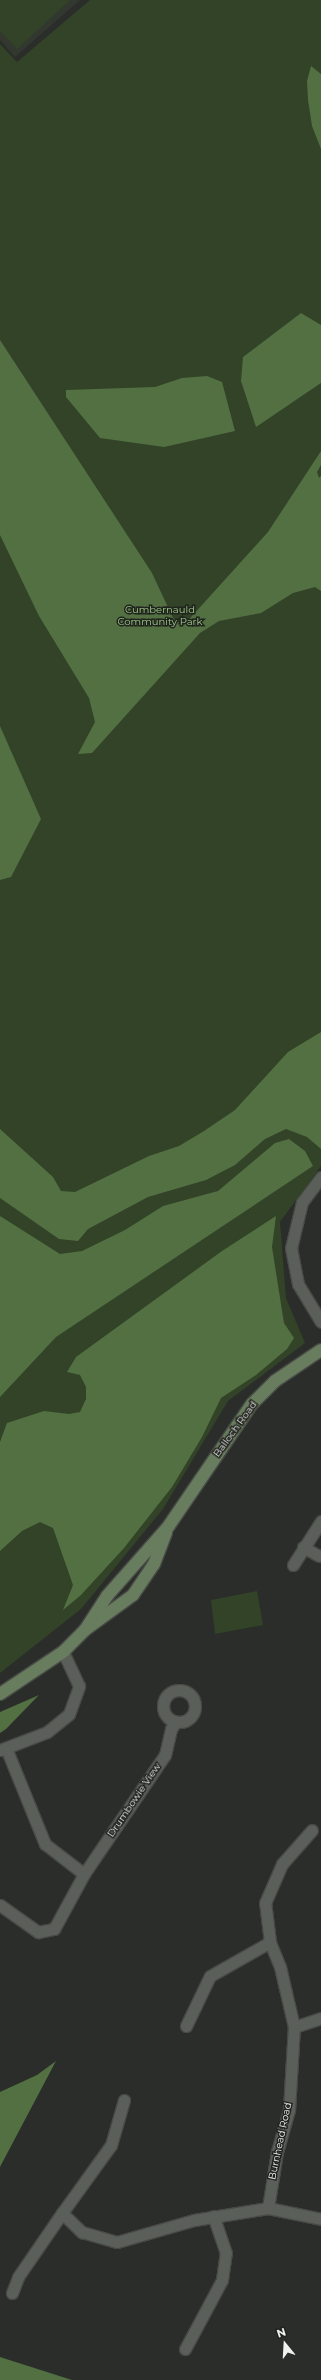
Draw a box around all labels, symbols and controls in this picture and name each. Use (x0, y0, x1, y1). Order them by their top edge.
park label: Cumbernauld Community Park (117, 603, 203, 626)
street label: Balloch Road (211, 1399, 259, 1459)
street label: Drumbowie View (105, 1761, 163, 1839)
street label: Burnhead Road (266, 2101, 294, 2181)
north arrow (265, 2324, 305, 2364)
text: N (275, 2325, 288, 2341)

